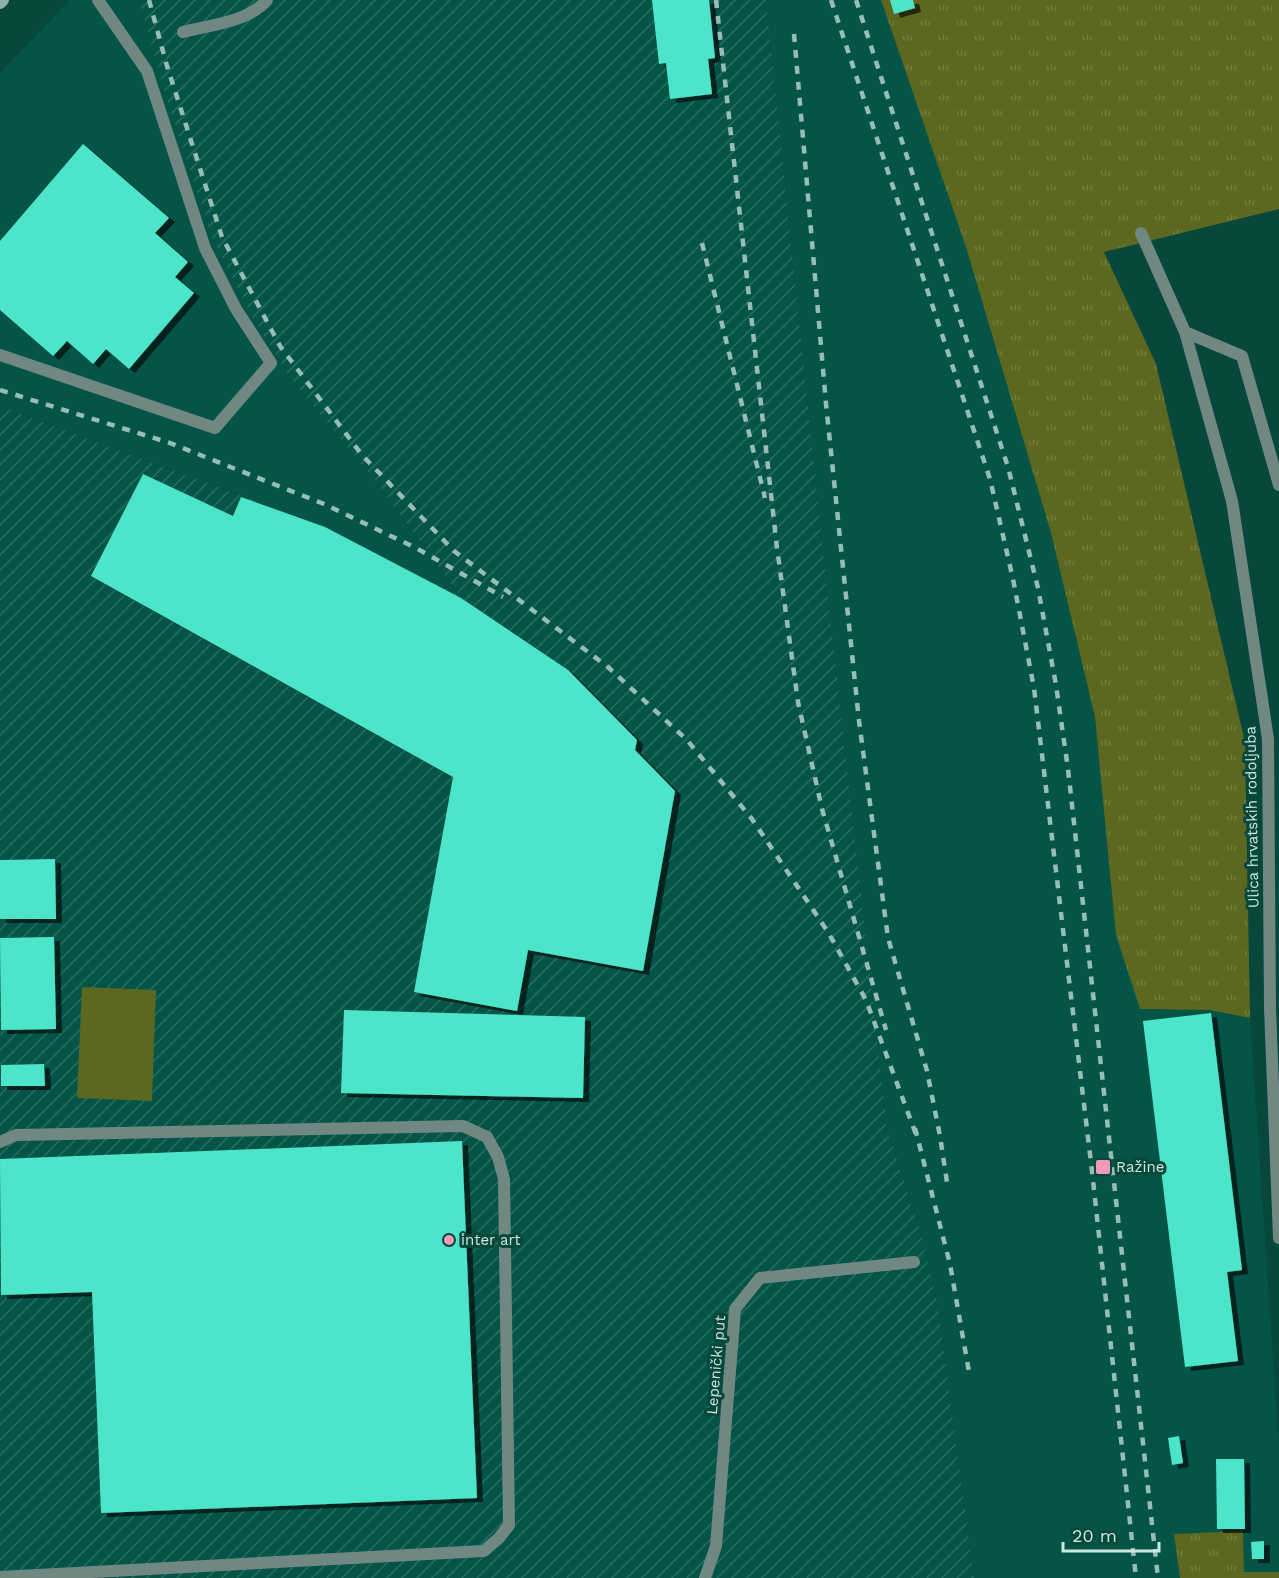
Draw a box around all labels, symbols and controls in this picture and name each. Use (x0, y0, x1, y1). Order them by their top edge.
street label: Ulica hrvatskih rodoljuba (1241, 725, 1263, 908)
marker: Ražine (1094, 1158, 1112, 1176)
place label: Ražine (1116, 1158, 1164, 1176)
place label: inter art (461, 1231, 521, 1249)
marker: inter art (442, 1233, 456, 1247)
street label: Lepenički put (703, 1314, 729, 1415)
scale bar (1063, 1515, 1159, 1553)
text: 20 m (1072, 1525, 1117, 1546)

